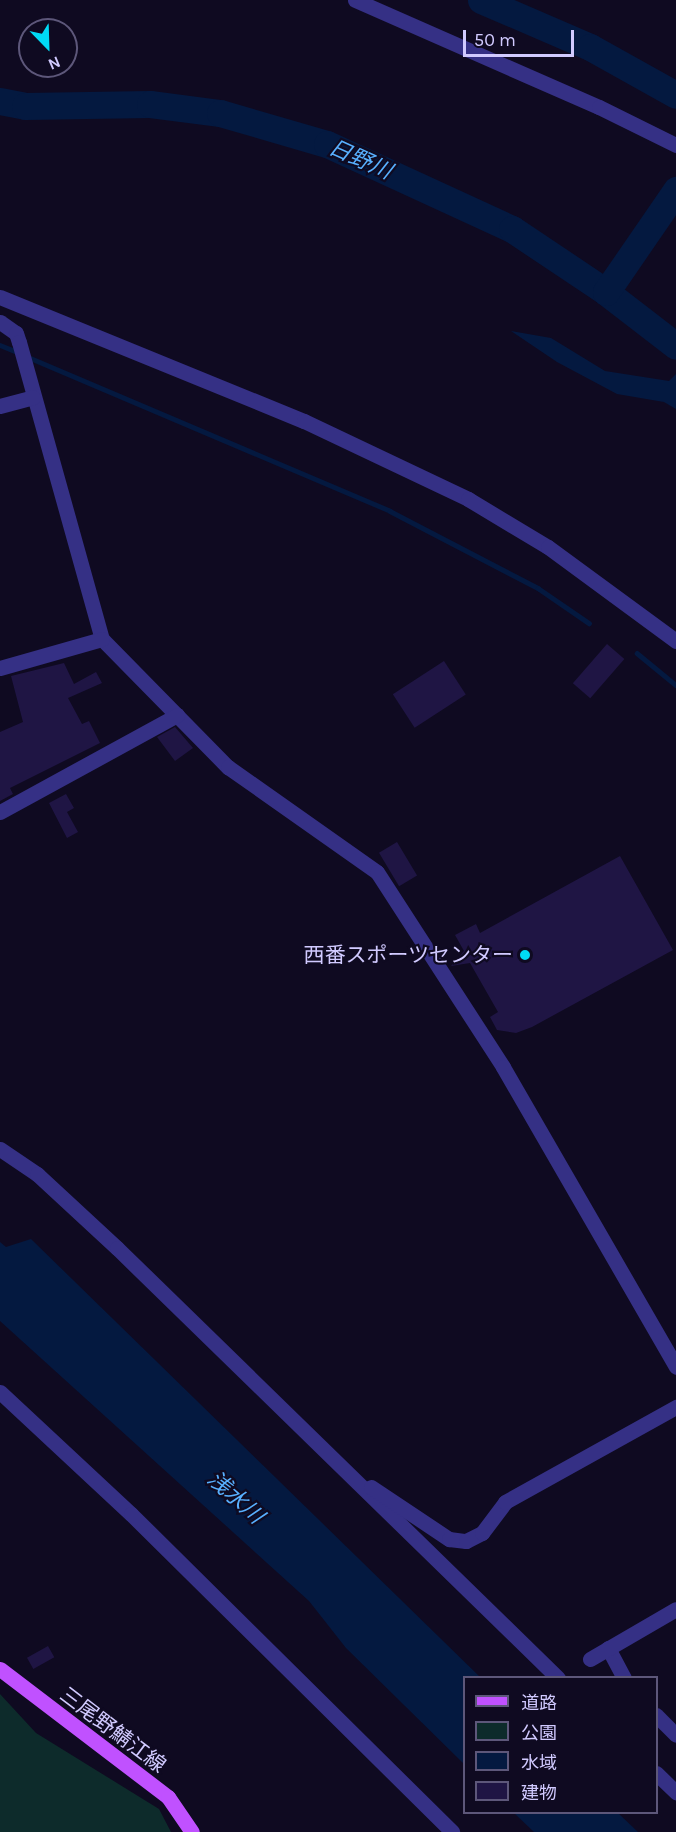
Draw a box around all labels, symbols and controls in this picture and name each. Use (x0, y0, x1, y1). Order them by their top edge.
north arrow (18, 18, 78, 78)
scale bar (466, 18, 577, 56)
text: 50 m (474, 29, 516, 51)
text: N (45, 52, 63, 74)
water label: 日野川 (324, 135, 396, 185)
place label: 西番スポーツセンター (303, 942, 513, 968)
marker: 西番スポーツセンター (518, 948, 532, 962)
water label: 浅水川 (202, 1466, 268, 1530)
legend (463, 1676, 658, 1814)
street label: 三尾野鯖江線 (55, 1682, 171, 1778)
text: 道路 (521, 1692, 557, 1714)
text: 公園 (521, 1722, 557, 1744)
text: 水域 (521, 1752, 557, 1774)
text: 建物 (521, 1782, 557, 1804)

